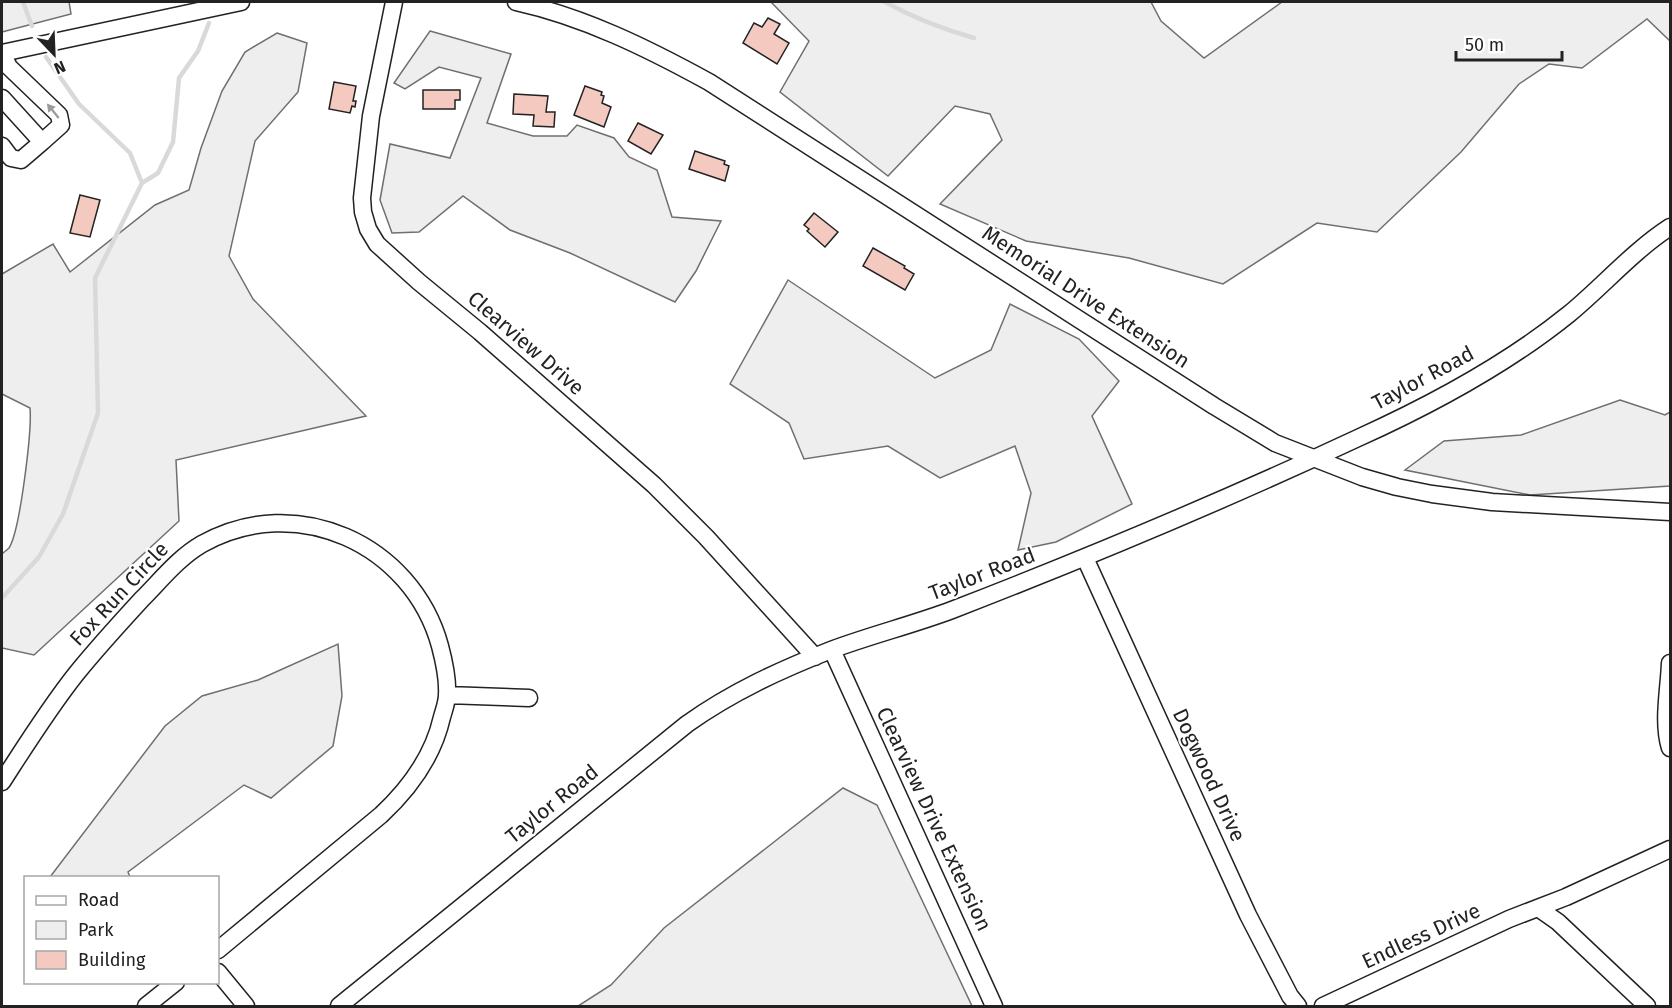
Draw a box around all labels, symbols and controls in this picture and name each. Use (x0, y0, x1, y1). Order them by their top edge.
north arrow (24, 24, 84, 84)
scale bar (1456, 24, 1562, 62)
text: 50 m (1465, 34, 1504, 56)
text: N (51, 57, 68, 78)
one-way arrow (47, 103, 60, 119)
street label: Memorial Drive Extension (977, 220, 1195, 374)
street label: Clearview Drive (462, 285, 590, 401)
street label: Taylor Road (1368, 340, 1478, 416)
street label: Fox Run Circle (64, 537, 174, 651)
street label: Taylor Road (925, 542, 1039, 606)
street label: Clearview Drive Extension (871, 703, 997, 935)
street label: Dogwood Drive (1167, 704, 1251, 846)
street label: Taylor Road (500, 759, 604, 849)
legend (24, 876, 219, 984)
text: Road (78, 889, 120, 911)
street label: Endless Drive (1358, 897, 1484, 975)
text: Park (78, 919, 114, 941)
text: Building (78, 949, 146, 971)

